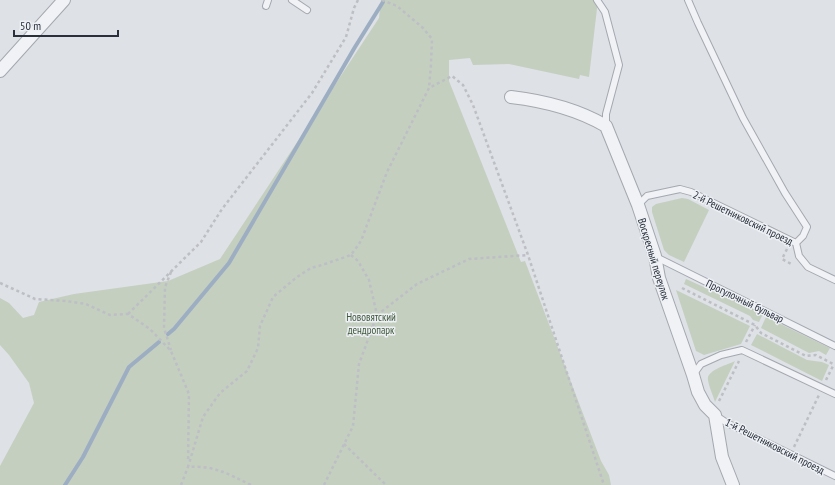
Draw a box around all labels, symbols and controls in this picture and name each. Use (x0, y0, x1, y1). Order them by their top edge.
scale bar (14, 12, 118, 38)
text: 50 m (20, 18, 41, 33)
street label: 2-й Решетниковский проезд (691, 188, 796, 248)
street label: Воскресный переулок (635, 216, 673, 302)
street label: Прогулочный бульвар (704, 276, 786, 326)
park label: Нововятский дендропарк (346, 310, 396, 337)
street label: 1-й Решетниковский проезд (723, 415, 827, 477)

